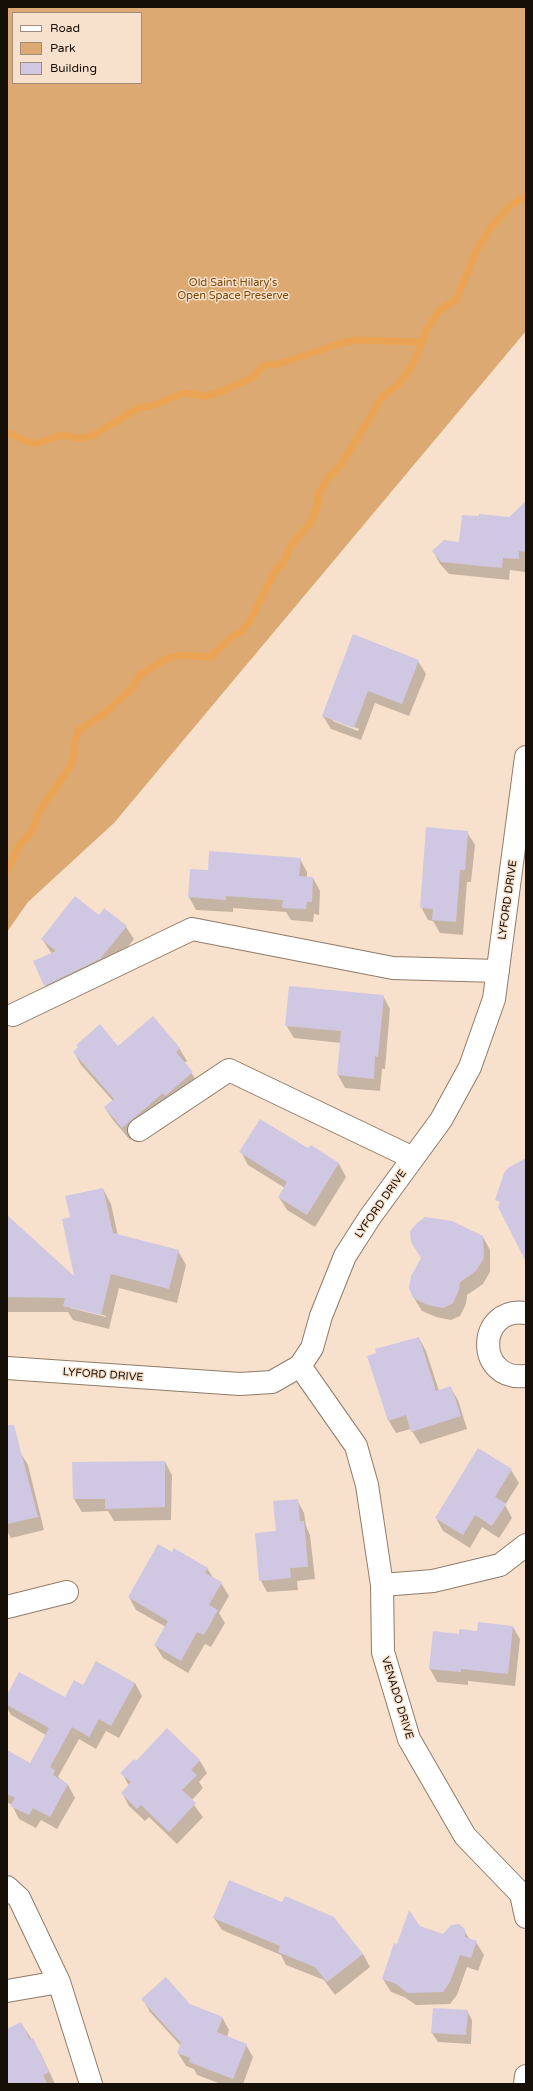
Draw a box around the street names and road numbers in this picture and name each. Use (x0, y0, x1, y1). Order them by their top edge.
street label: LYFORD DRIVE (496, 859, 520, 941)
street label: LYFORD DRIVE (352, 1167, 410, 1241)
street label: LYFORD DRIVE (62, 1366, 144, 1384)
street label: VENADO DRIVE (378, 1655, 416, 1741)

